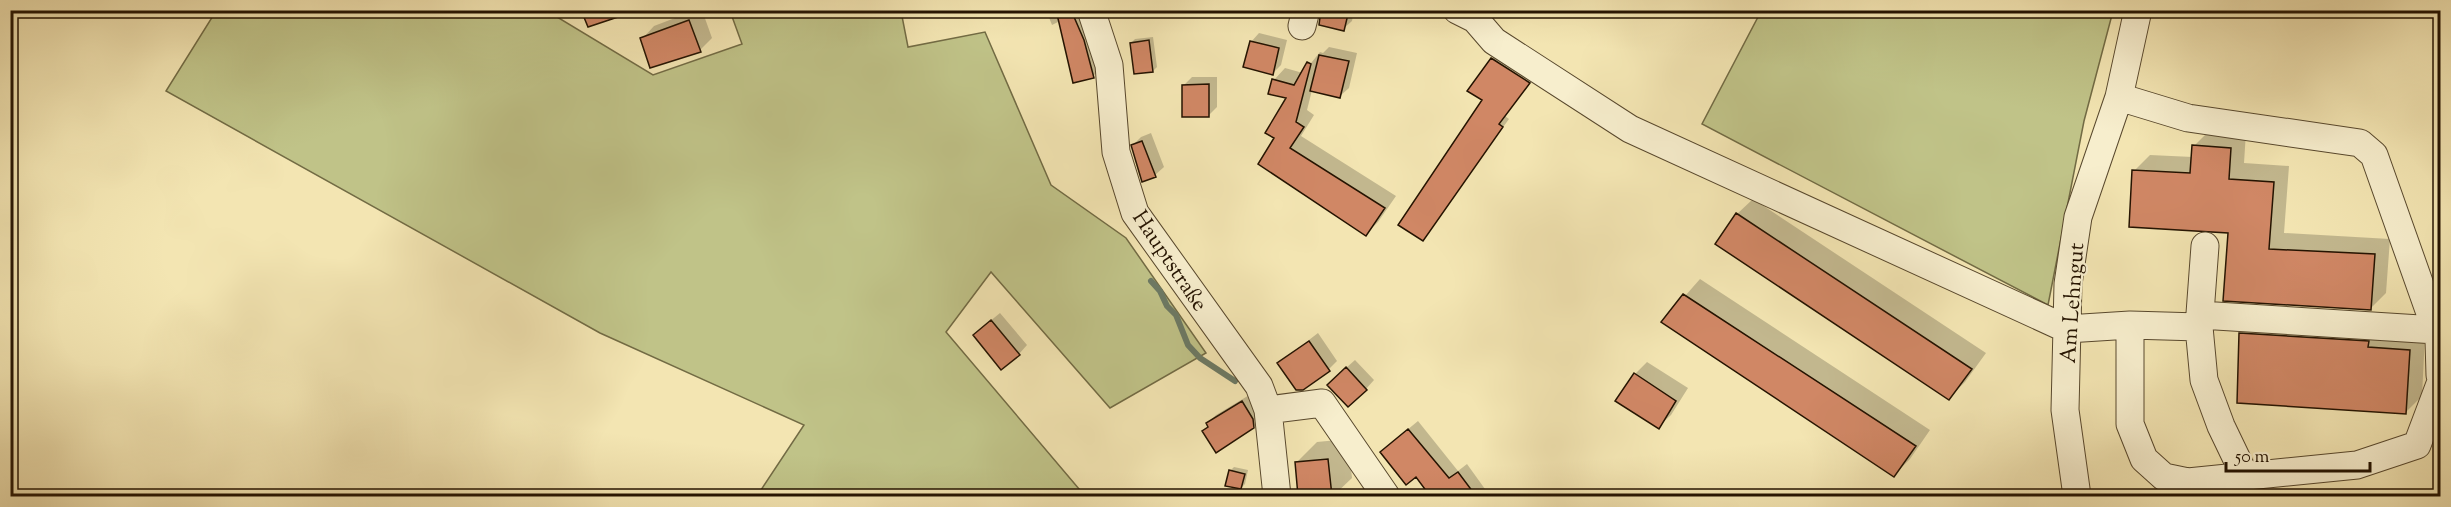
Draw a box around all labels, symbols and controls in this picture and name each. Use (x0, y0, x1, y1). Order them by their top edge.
street label: Hauptstraße (1123, 205, 1214, 319)
street label: Am Lehngut (2054, 241, 2094, 365)
scale bar (2226, 435, 2370, 473)
text: 50 m (2234, 445, 2270, 471)

